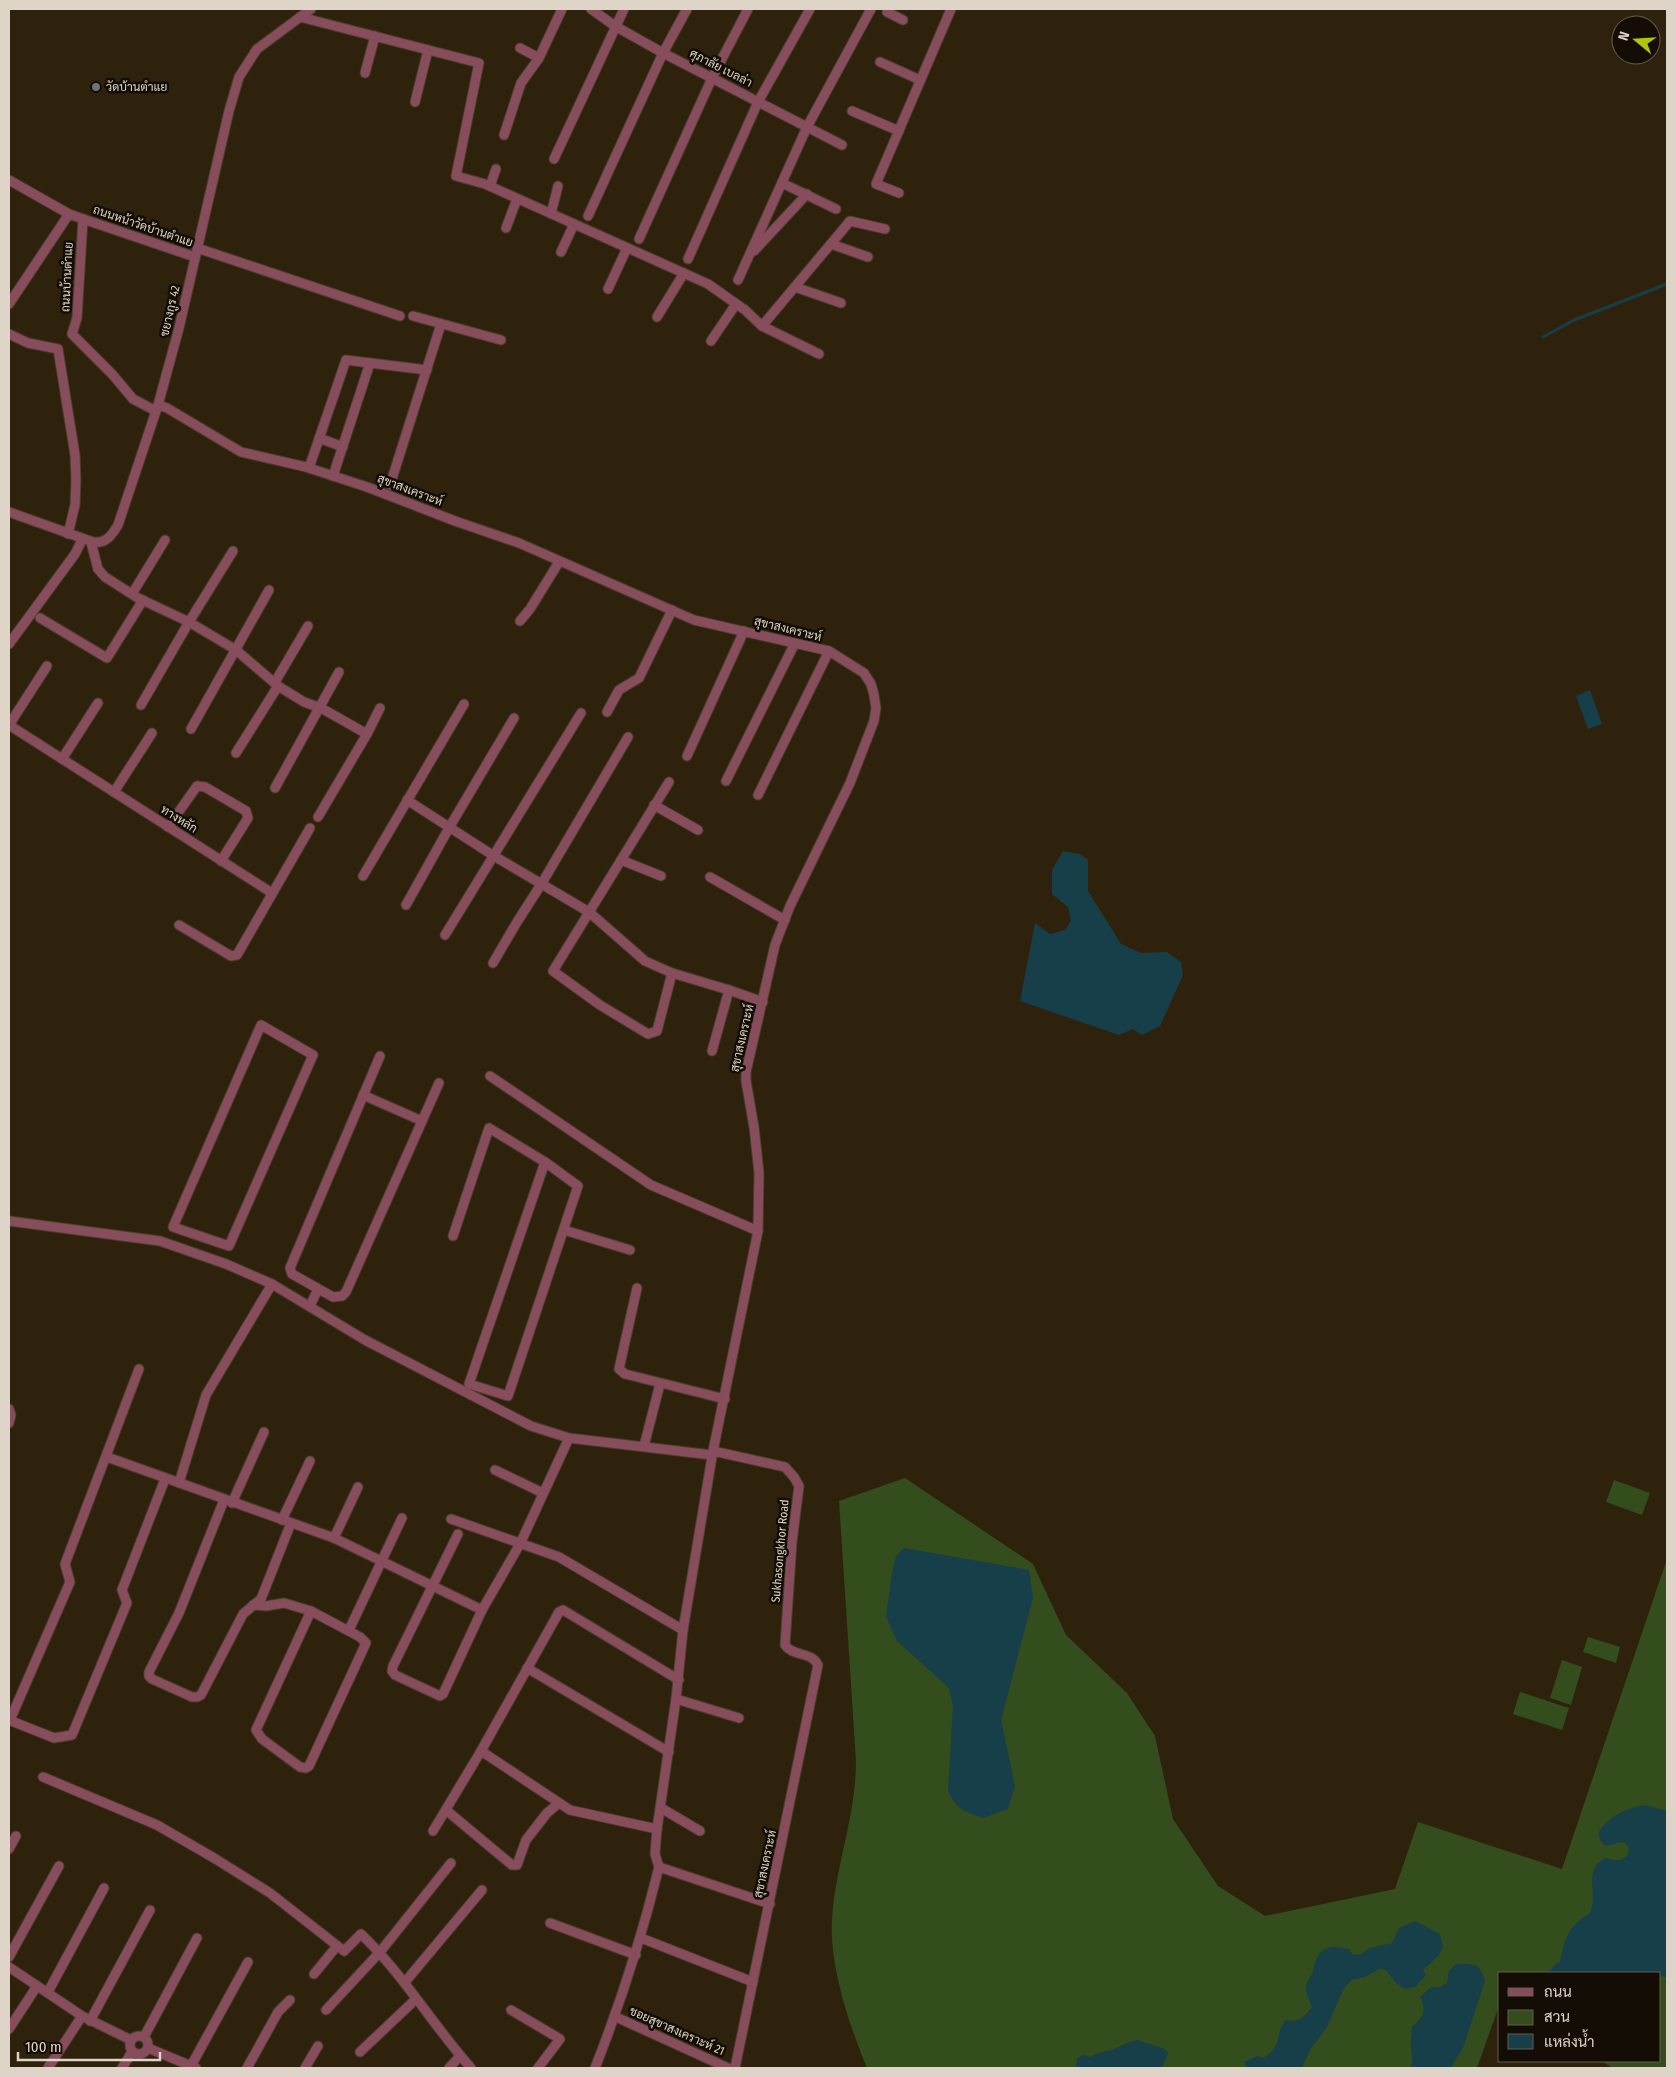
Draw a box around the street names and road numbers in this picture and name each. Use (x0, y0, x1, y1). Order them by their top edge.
street label: ศุภาลัย เบลล่า (686, 46, 755, 92)
street label: ถนนหน้าวัดบ้านตำแย (91, 202, 195, 250)
street label: ถนนบ้านตำแย (58, 241, 76, 313)
street label: ชยางกูร 42 (157, 284, 184, 338)
street label: สุขาสงเคราะห์ (375, 470, 445, 511)
street label: สุขาสงเคราะห์ (752, 613, 823, 646)
street label: ทางหลัก (158, 802, 200, 836)
street label: สุขาสงเคราะห์ (726, 1003, 759, 1074)
street label: Sukhasongkhor Road (769, 1499, 791, 1603)
street label: สุขาสงเคราะห์ (750, 1829, 781, 1900)
street label: ชอยสุขาสงเคราะห์ 21 (626, 2003, 727, 2060)

